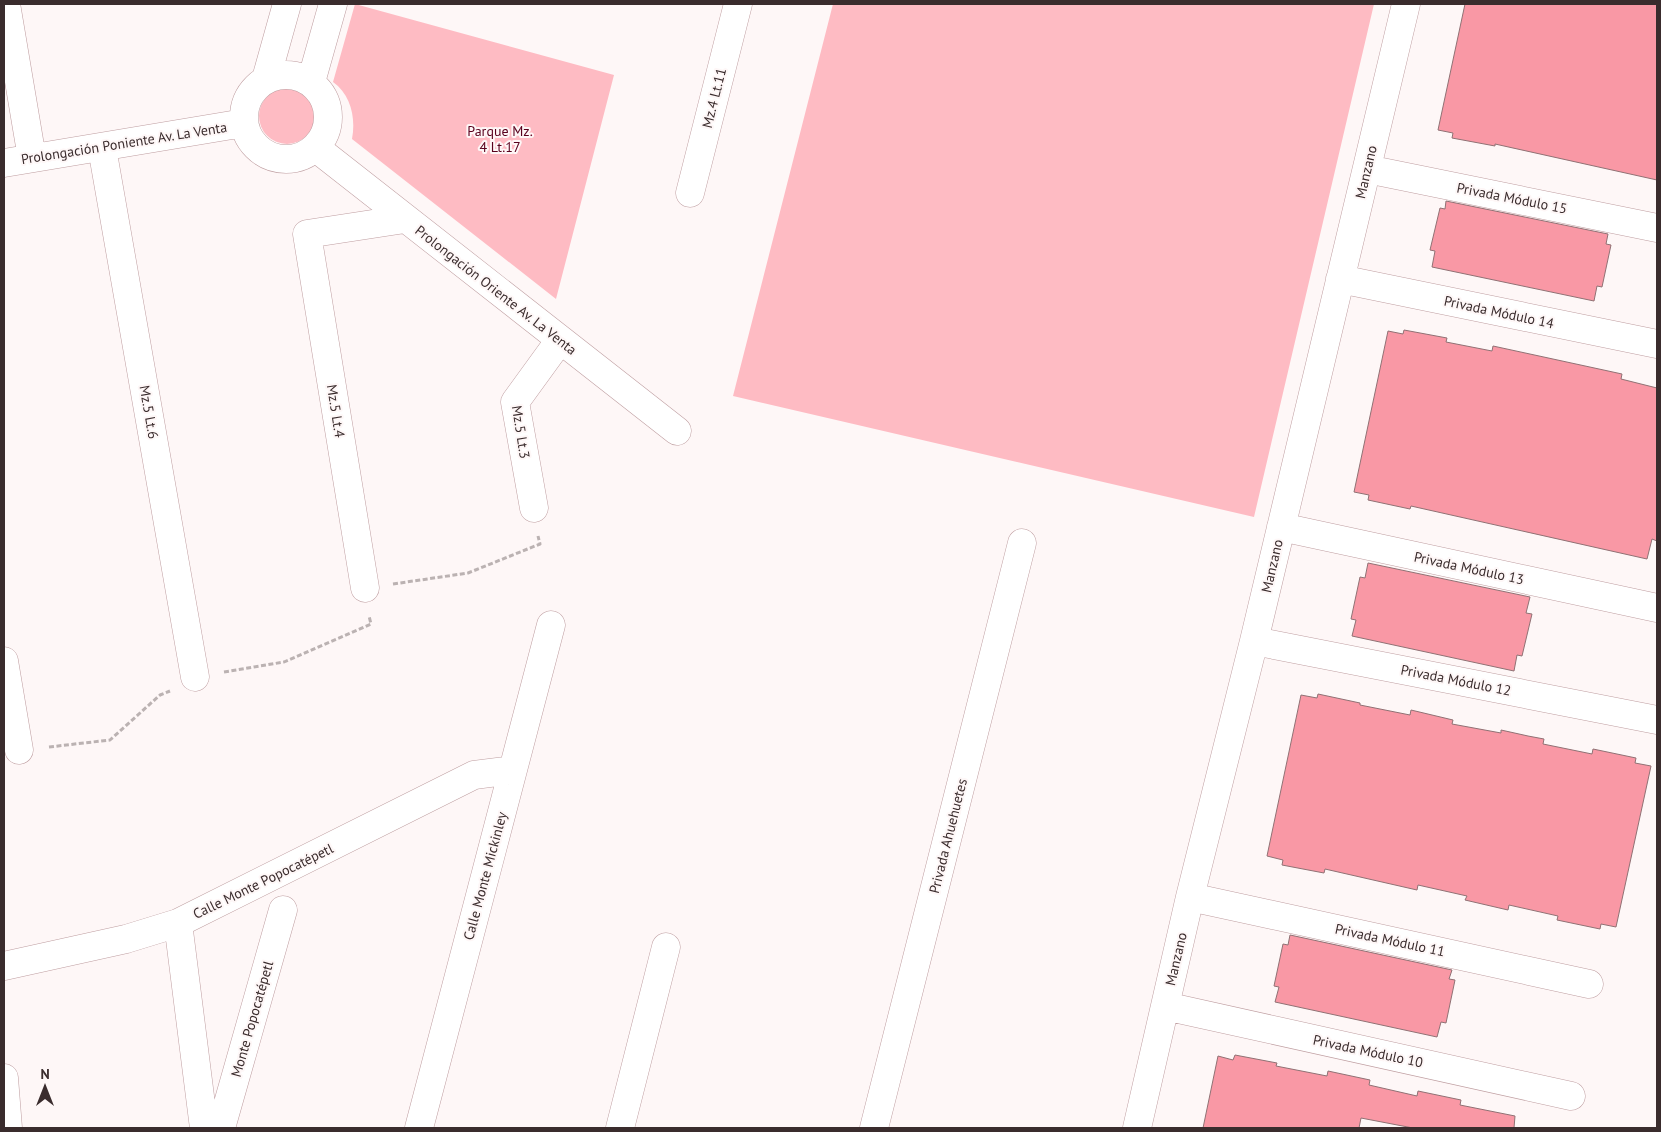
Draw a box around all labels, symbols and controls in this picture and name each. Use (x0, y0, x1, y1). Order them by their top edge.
street label: Mz.4 Lt.11 (698, 66, 730, 130)
street label: Prolongación Poniente Av. La Venta (20, 118, 228, 168)
park label: Parque Mz. 4 Lt.17 (467, 122, 533, 156)
street label: Manzano (1351, 144, 1381, 200)
street label: Privada Módulo 15 (1455, 178, 1569, 218)
street label: Prolongación Oriente Av. La Venta (412, 221, 580, 359)
street label: Privada Módulo 14 (1442, 292, 1556, 333)
street label: Mz.5 Lt.4 (323, 383, 349, 439)
street label: Mz.5 Lt.6 (135, 384, 163, 440)
street label: Mz.5 Lt.3 (508, 404, 534, 460)
street label: Manzano (1257, 538, 1287, 594)
street label: Privada Módulo 13 (1412, 548, 1526, 588)
street label: Privada Módulo 12 (1399, 660, 1513, 700)
street label: Privada Ahuehuetes (925, 777, 971, 895)
street label: Calle Monte Mickinley (459, 809, 511, 942)
street label: Calle Monte Popocatépetl (190, 839, 336, 923)
street label: Privada Módulo 11 (1333, 920, 1447, 960)
street label: Manzano (1161, 931, 1191, 987)
street label: Monte Popocatépetl (227, 959, 277, 1079)
street label: Privada Módulo 10 (1311, 1031, 1425, 1072)
north arrow (20, 1062, 70, 1112)
text: N (40, 1065, 50, 1083)

